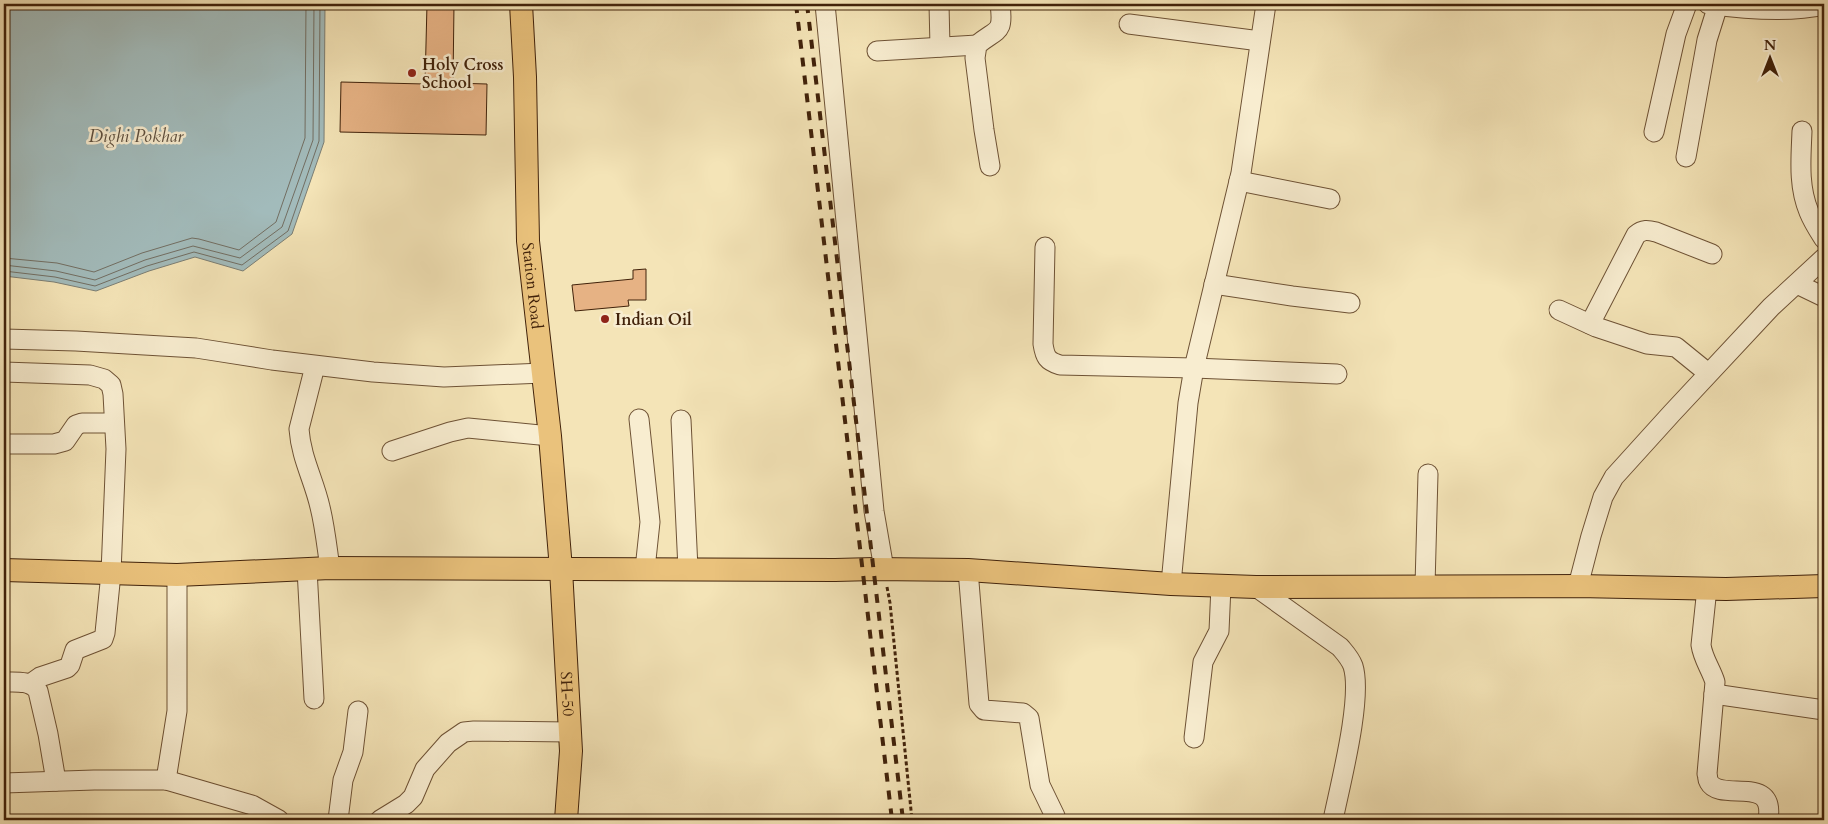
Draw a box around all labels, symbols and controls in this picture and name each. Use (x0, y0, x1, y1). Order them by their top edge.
north arrow (1746, 32, 1796, 82)
text: N (1764, 36, 1776, 55)
place label: Holy Cross School (422, 54, 503, 94)
marker: Holy Cross School (406, 67, 418, 79)
water label: Dighi Pokhar (89, 124, 185, 149)
street label: Station Road (516, 241, 548, 331)
place label: Indian Oil (615, 309, 692, 331)
marker: Indian Oil (599, 313, 611, 325)
street label: SH-50 (555, 671, 579, 717)

